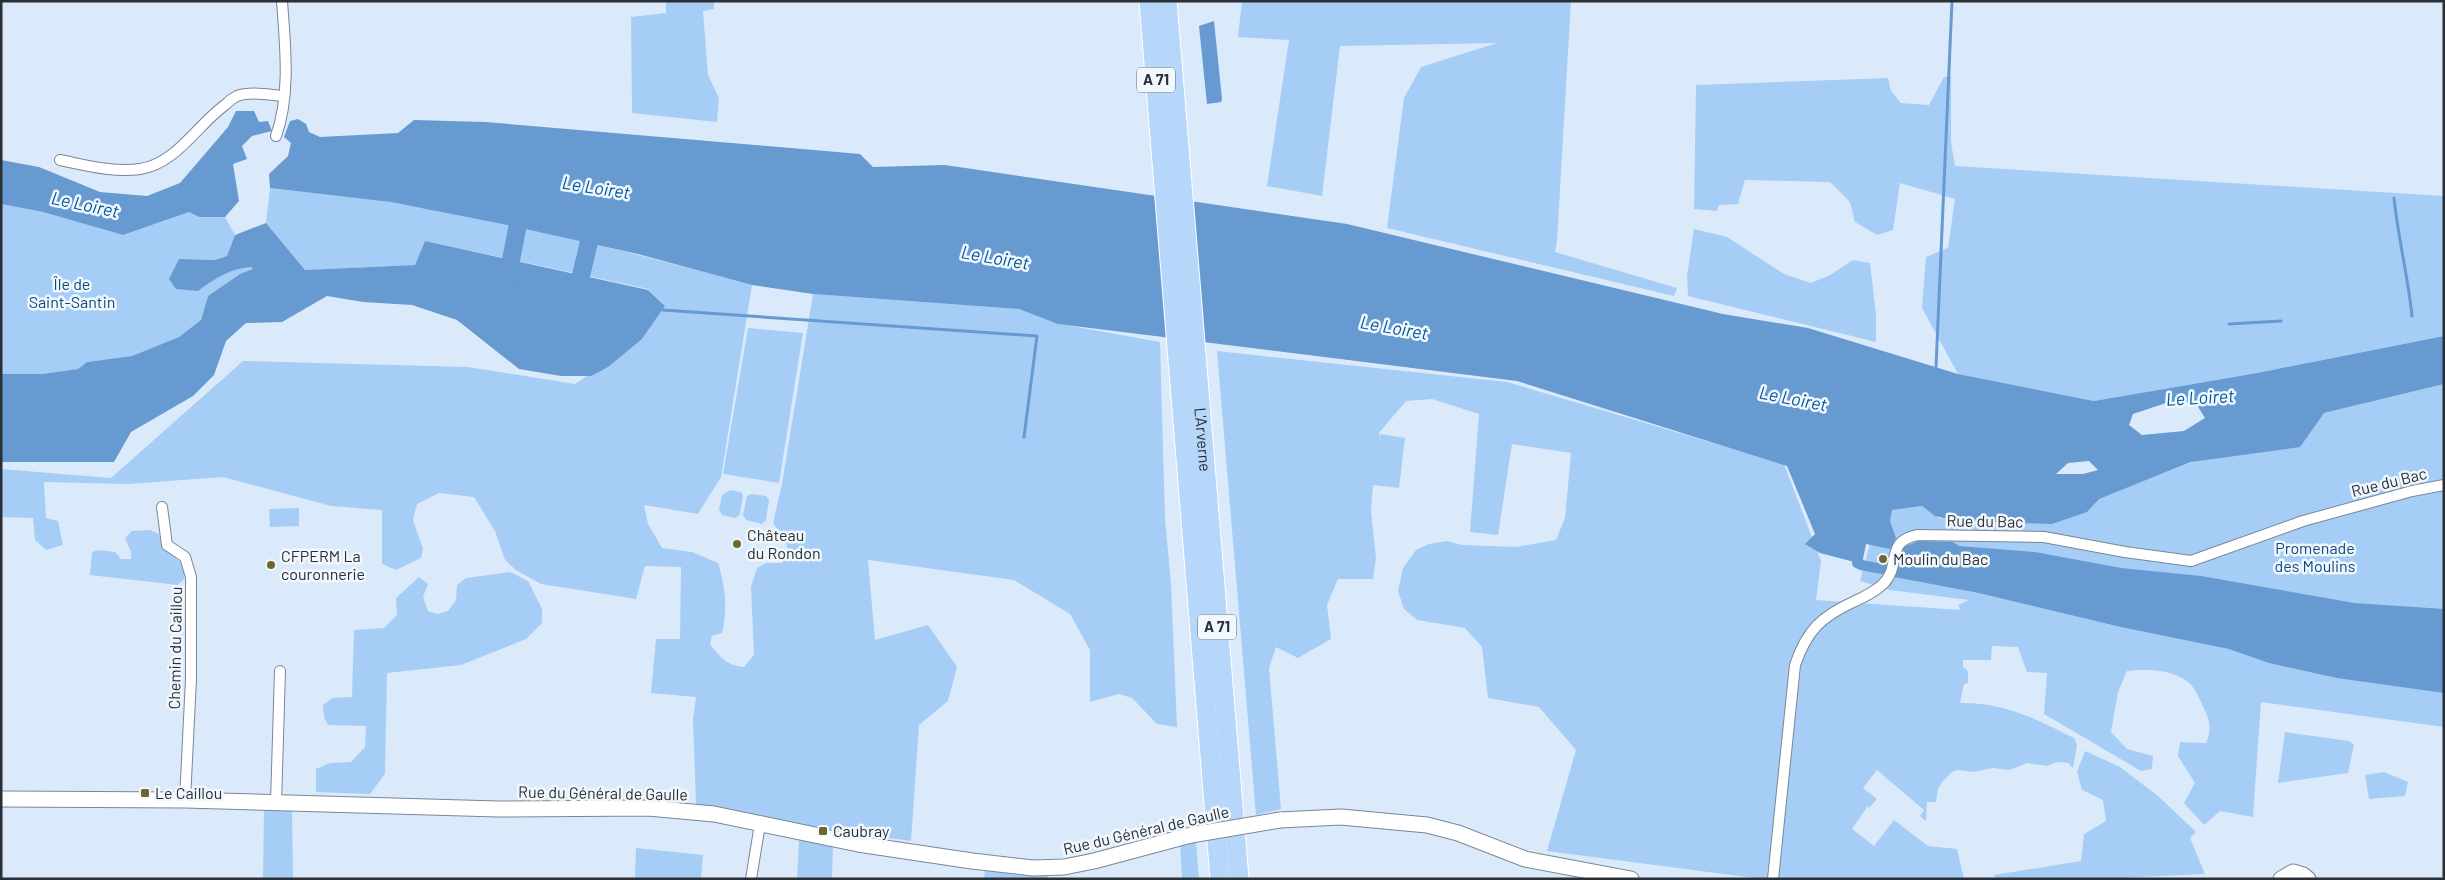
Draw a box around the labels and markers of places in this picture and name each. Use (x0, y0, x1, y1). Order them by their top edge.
place label: Château du Rondon (747, 525, 821, 562)
marker: Château du Rondon (731, 538, 743, 550)
place label: CFPERM La couronnerie (281, 546, 365, 583)
place label: Moulin du Bac (1893, 549, 1988, 568)
marker: Moulin du Bac (1877, 553, 1889, 565)
marker: CFPERM La couronnerie (265, 559, 277, 571)
place label: Le Caillou (155, 783, 222, 802)
marker: Le Caillou (139, 787, 151, 799)
place label: Caubray (833, 821, 890, 840)
marker: Caubray (817, 825, 829, 837)

